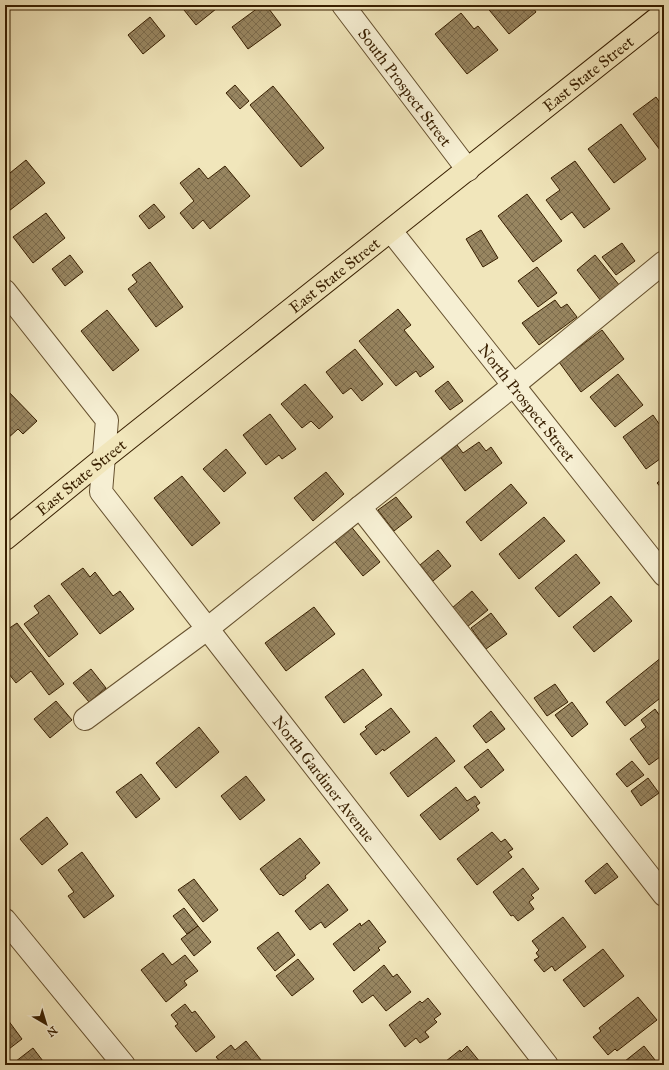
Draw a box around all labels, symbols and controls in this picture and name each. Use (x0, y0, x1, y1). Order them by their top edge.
street label: South Prospect Street (354, 25, 456, 151)
street label: East State Street (539, 32, 638, 116)
street label: East State Street (285, 233, 384, 317)
street label: North Prospect Street (474, 340, 579, 466)
street label: East State Street (32, 435, 130, 520)
street label: North Gardiner Avenue (269, 712, 379, 846)
north arrow (26, 1004, 66, 1044)
text: N (44, 1023, 60, 1040)

